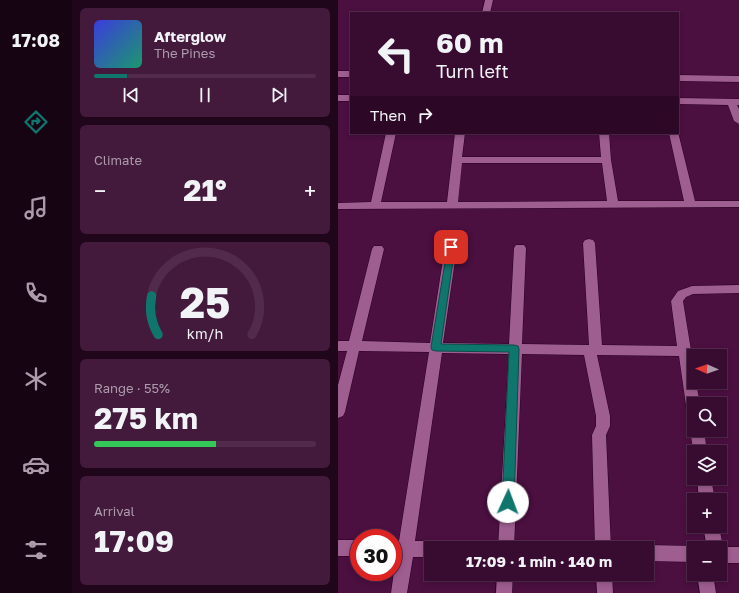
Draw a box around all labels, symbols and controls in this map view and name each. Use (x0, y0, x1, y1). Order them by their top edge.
text: 60 m (436, 26, 503, 59)
text: Afterglow (154, 27, 226, 45)
icon: left (370, 28, 422, 80)
text: 17:08 (12, 29, 60, 51)
text: The Pines (154, 45, 215, 61)
text: Turn left (436, 60, 509, 82)
icon: previous (120, 84, 142, 106)
icon: pause (194, 84, 216, 106)
icon: next (268, 84, 290, 106)
icon: right (414, 104, 436, 126)
text: Then (370, 106, 406, 124)
icon: directions (22, 108, 50, 136)
text: Climate (94, 152, 142, 168)
text: 21° (183, 172, 227, 208)
text: − (94, 177, 106, 204)
text: + (304, 177, 316, 204)
icon: music (22, 194, 50, 222)
pin (434, 230, 468, 264)
icon: arrive (440, 236, 462, 258)
text: 25 (180, 276, 230, 326)
icon: phone (22, 279, 50, 307)
text: km/h (187, 324, 223, 341)
north arrow (687, 349, 727, 389)
map controls (687, 349, 727, 581)
icon: climate (22, 365, 50, 393)
text: Range · 55% (94, 380, 170, 396)
button: search (687, 397, 727, 437)
text: 275 km (94, 400, 198, 436)
button: layers (687, 445, 727, 485)
icon: car (22, 451, 50, 479)
position arrow (487, 481, 529, 523)
button: + (687, 493, 727, 533)
text: Arrival (94, 503, 135, 519)
text: 17:09 (94, 523, 174, 559)
speed limit sign: 30 (350, 529, 402, 581)
icon: filters (22, 536, 50, 564)
button: − (687, 541, 727, 581)
text: 17:09 · 1 min · 140 m (466, 552, 612, 570)

